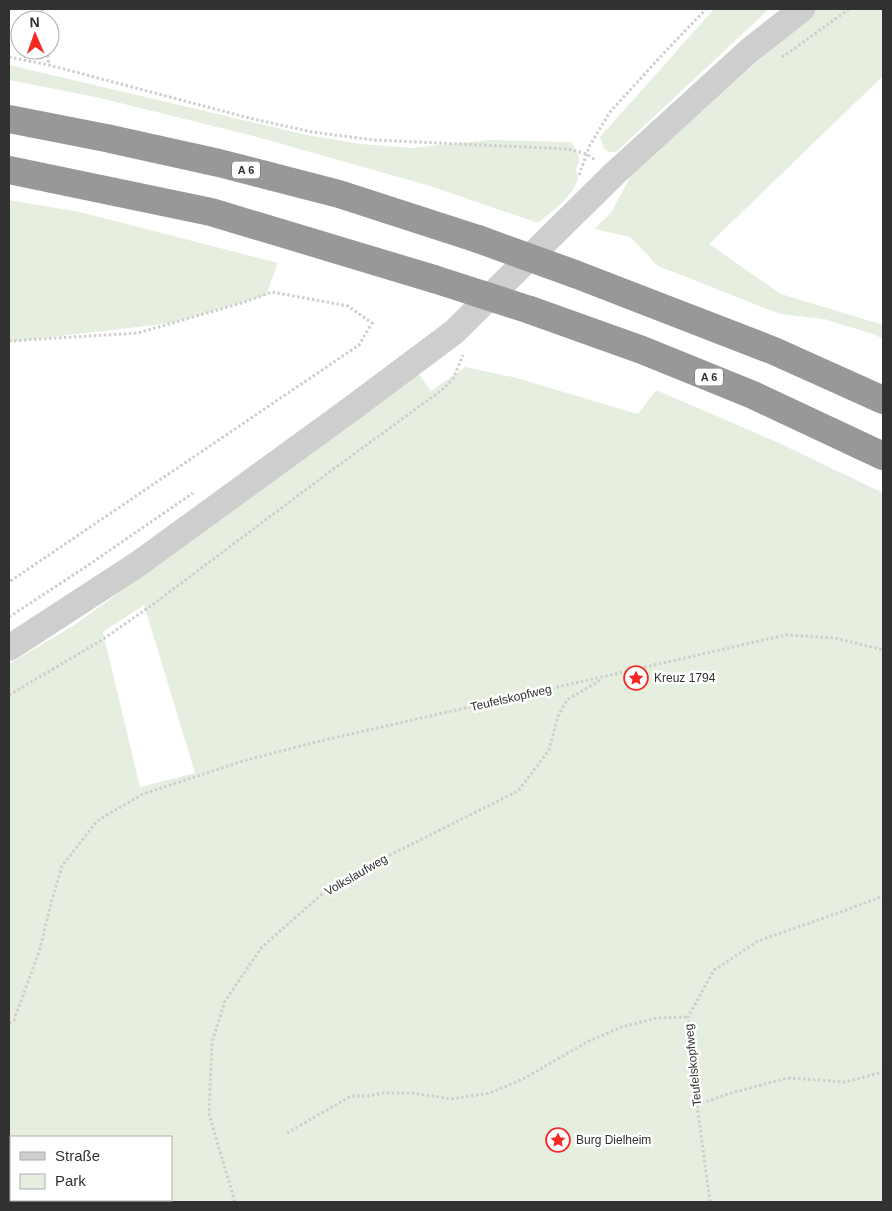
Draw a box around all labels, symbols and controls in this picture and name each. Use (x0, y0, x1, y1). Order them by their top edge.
north arrow (10, 10, 60, 60)
text: N (29, 14, 40, 30)
road number: A 6 (232, 162, 260, 178)
road number: A 6 (695, 368, 723, 386)
place icon: Kreuz 1794 (623, 665, 649, 691)
place label: Kreuz 1794 (654, 671, 716, 685)
street label: Teufelskopfweg (469, 682, 553, 714)
street label: Volkslaufweg (322, 851, 390, 899)
street label: Teufelskopfweg (682, 1023, 704, 1107)
place icon: Burg Dielheim (545, 1127, 571, 1153)
place label: Burg Dielheim (576, 1133, 651, 1147)
legend (10, 1136, 172, 1201)
text: Straße (55, 1147, 100, 1164)
text: Park (55, 1172, 86, 1189)

